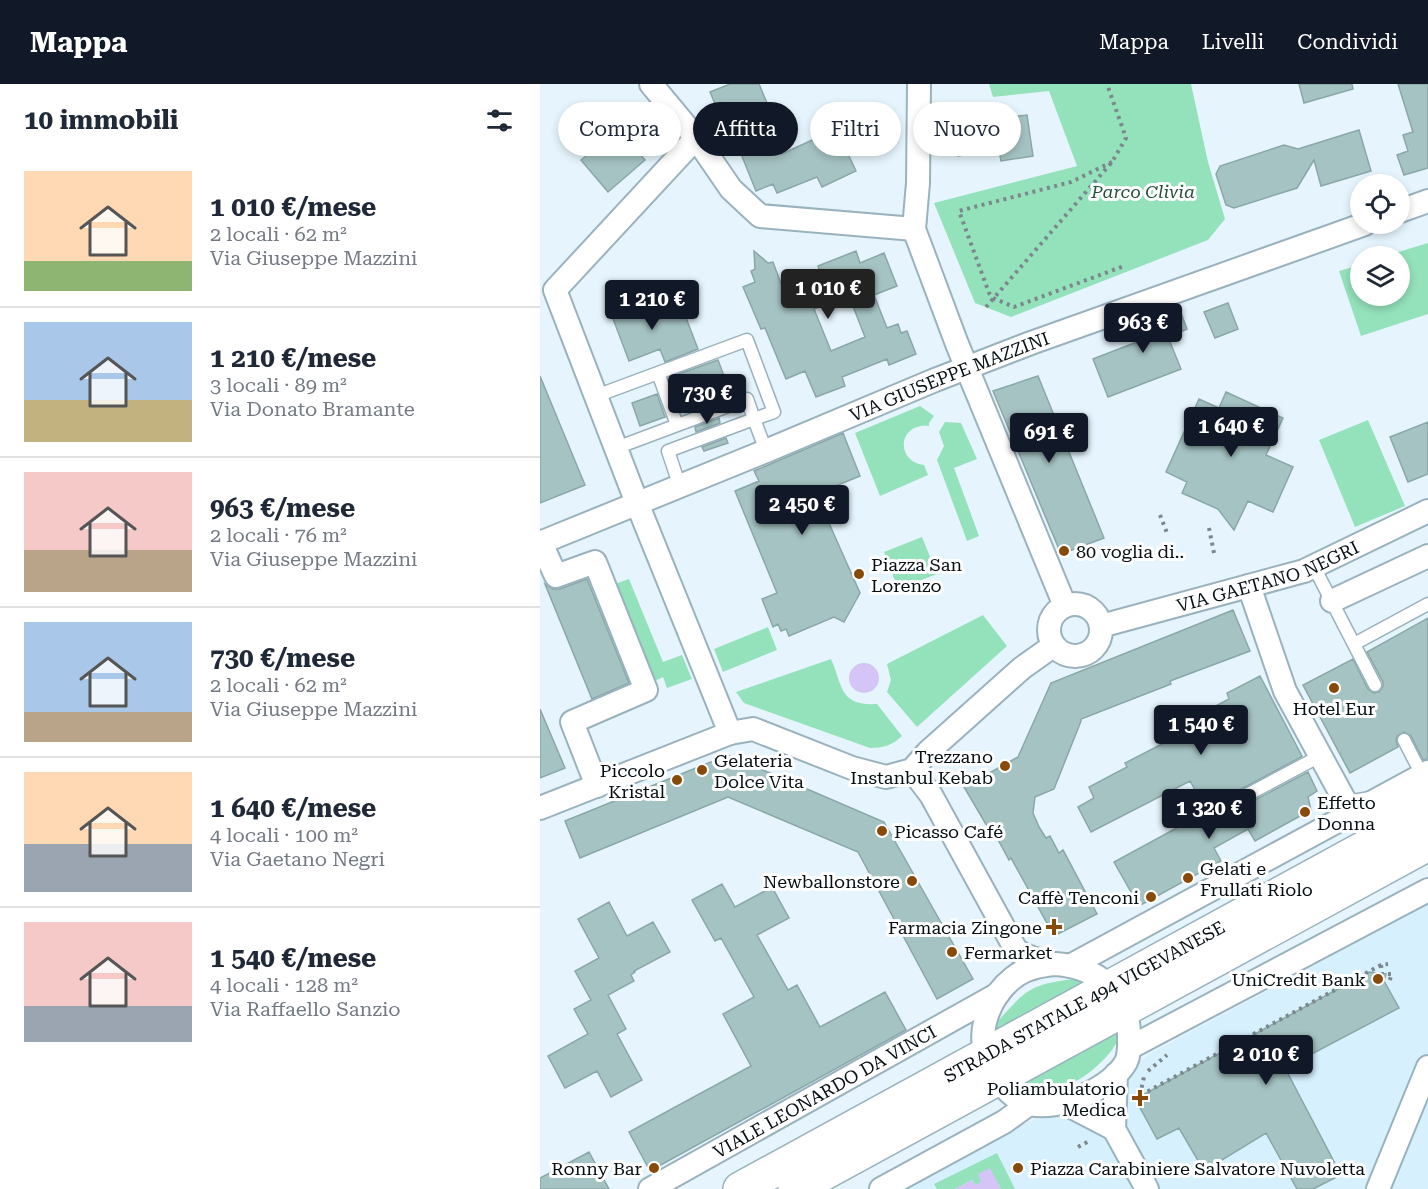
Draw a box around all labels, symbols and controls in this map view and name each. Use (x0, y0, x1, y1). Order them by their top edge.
text: Mappa (30, 26, 128, 59)
text: Mappa (1099, 30, 1169, 54)
text: Livelli (1202, 30, 1264, 54)
text: Condividi (1297, 30, 1398, 54)
chip: Compra (558, 102, 681, 156)
chip: Affitta (693, 102, 798, 156)
chip: Filtri (810, 102, 901, 156)
chip: Nuovo (913, 102, 1021, 156)
icon: filters (483, 104, 516, 137)
text: 10 immobili (24, 105, 178, 135)
map controls (1350, 174, 1410, 306)
button: locate (1350, 174, 1410, 234)
park label: Parco Clivia (1090, 181, 1195, 202)
text: 1 010 €/mese (210, 192, 376, 222)
icon: home (72, 195, 144, 267)
text: 2 locali · 62 m² (210, 222, 347, 246)
text: Via Giuseppe Mazzini (210, 246, 417, 270)
button: layers (1350, 246, 1410, 306)
pin: 1 010 € (773, 269, 883, 320)
text: 1 010 € (795, 276, 861, 300)
pin: 1 210 € (597, 280, 707, 331)
text: 1 210 € (619, 287, 685, 311)
pin: 963 € (1101, 303, 1185, 354)
text: 963 € (1118, 310, 1168, 334)
street label: VIA GIUSEPPE MAZZINI (846, 327, 1052, 425)
text: 1 210 €/mese (210, 343, 376, 373)
icon: home (72, 346, 144, 418)
text: 3 locali · 89 m² (210, 373, 347, 397)
pin: 730 € (665, 374, 749, 425)
text: 730 € (682, 381, 732, 405)
text: Via Donato Bramante (210, 397, 415, 421)
pin: 1 640 € (1176, 407, 1286, 458)
pin: 691 € (1007, 413, 1091, 464)
text: 1 640 € (1198, 414, 1264, 438)
text: 691 € (1024, 420, 1074, 444)
pin: 2 450 € (747, 485, 857, 536)
text: 2 450 € (769, 492, 835, 516)
text: 963 €/mese (210, 493, 355, 523)
icon: home (72, 496, 144, 568)
text: 2 locali · 76 m² (210, 523, 347, 547)
street label: VIA GAETANO NEGRI (1174, 536, 1362, 616)
place label: 80 voglia di.. (1076, 541, 1184, 562)
marker: 80 voglia di.. (1057, 544, 1071, 558)
text: Via Giuseppe Mazzini (210, 547, 417, 571)
place label: Piazza San Lorenzo (871, 554, 963, 596)
marker: Piazza San Lorenzo (852, 567, 866, 581)
text: 730 €/mese (210, 643, 355, 673)
icon: home (72, 646, 144, 718)
text: 2 locali · 62 m² (210, 673, 347, 697)
marker: Hotel Eur (1327, 681, 1341, 695)
text: Via Giuseppe Mazzini (210, 697, 417, 721)
place label: Hotel Eur (1293, 698, 1375, 719)
pin: 1 540 € (1146, 705, 1256, 756)
text: 1 540 € (1168, 712, 1234, 736)
place label: Trezzano Instanbul Kebab (850, 746, 993, 788)
place label: Gelateria Dolce Vita (714, 750, 804, 792)
marker: Trezzano Instanbul Kebab (998, 759, 1012, 773)
place label: Piccolo Kristal (600, 760, 665, 802)
marker: Gelateria Dolce Vita (695, 763, 709, 777)
marker: Piccolo Kristal (670, 773, 684, 787)
pin: 1 320 € (1154, 789, 1264, 840)
place label: Effetto Donna (1317, 792, 1376, 834)
text: 1 640 €/mese (210, 793, 376, 823)
icon: home (72, 796, 144, 868)
text: 1 320 € (1176, 796, 1242, 820)
marker: Effetto Donna (1298, 805, 1312, 819)
place label: Picasso Café (894, 821, 1003, 842)
text: 4 locali · 100 m² (210, 823, 358, 847)
marker: Picasso Café (875, 824, 889, 838)
text: Via Gaetano Negri (210, 847, 385, 871)
place label: Gelati e Frullati Riolo (1200, 858, 1313, 900)
place label: Newballonstore (763, 871, 900, 892)
marker: Gelati e Frullati Riolo (1181, 871, 1195, 885)
marker: Newballonstore (905, 874, 919, 888)
place label: Caffè Tenconi (1018, 887, 1139, 908)
marker: Caffè Tenconi (1144, 890, 1158, 904)
street label: STRADA STATALE 494 VIGEVANESE (940, 916, 1228, 1086)
place label: Farmacia Zingone (888, 917, 1042, 938)
marker: Farmacia Zingone (1047, 920, 1061, 934)
place label: Fermarket (964, 942, 1053, 963)
text: 1 540 €/mese (210, 943, 376, 973)
marker: Fermarket (945, 945, 959, 959)
icon: home (72, 946, 144, 1018)
place label: UniCredit Bank (1231, 969, 1366, 990)
marker: UniCredit Bank (1371, 972, 1385, 986)
text: 4 locali · 128 m² (210, 973, 358, 997)
text: Via Raffaello Sanzio (210, 997, 401, 1021)
street label: VIALE LEONARDO DA VINCI (709, 1020, 940, 1162)
pin: 2 010 € (1211, 1035, 1321, 1086)
text: 2 010 € (1233, 1042, 1299, 1066)
place label: Poliambulatorio Medica (987, 1078, 1126, 1120)
marker: Poliambulatorio Medica (1131, 1089, 1149, 1107)
place label: Ronny Bar (551, 1158, 642, 1179)
place label: Piazza Carabiniere Salvatore Nuvoletta (1030, 1158, 1365, 1179)
marker: Ronny Bar (647, 1161, 661, 1175)
marker: Piazza Carabiniere Salvatore Nuvoletta (1011, 1161, 1025, 1175)

